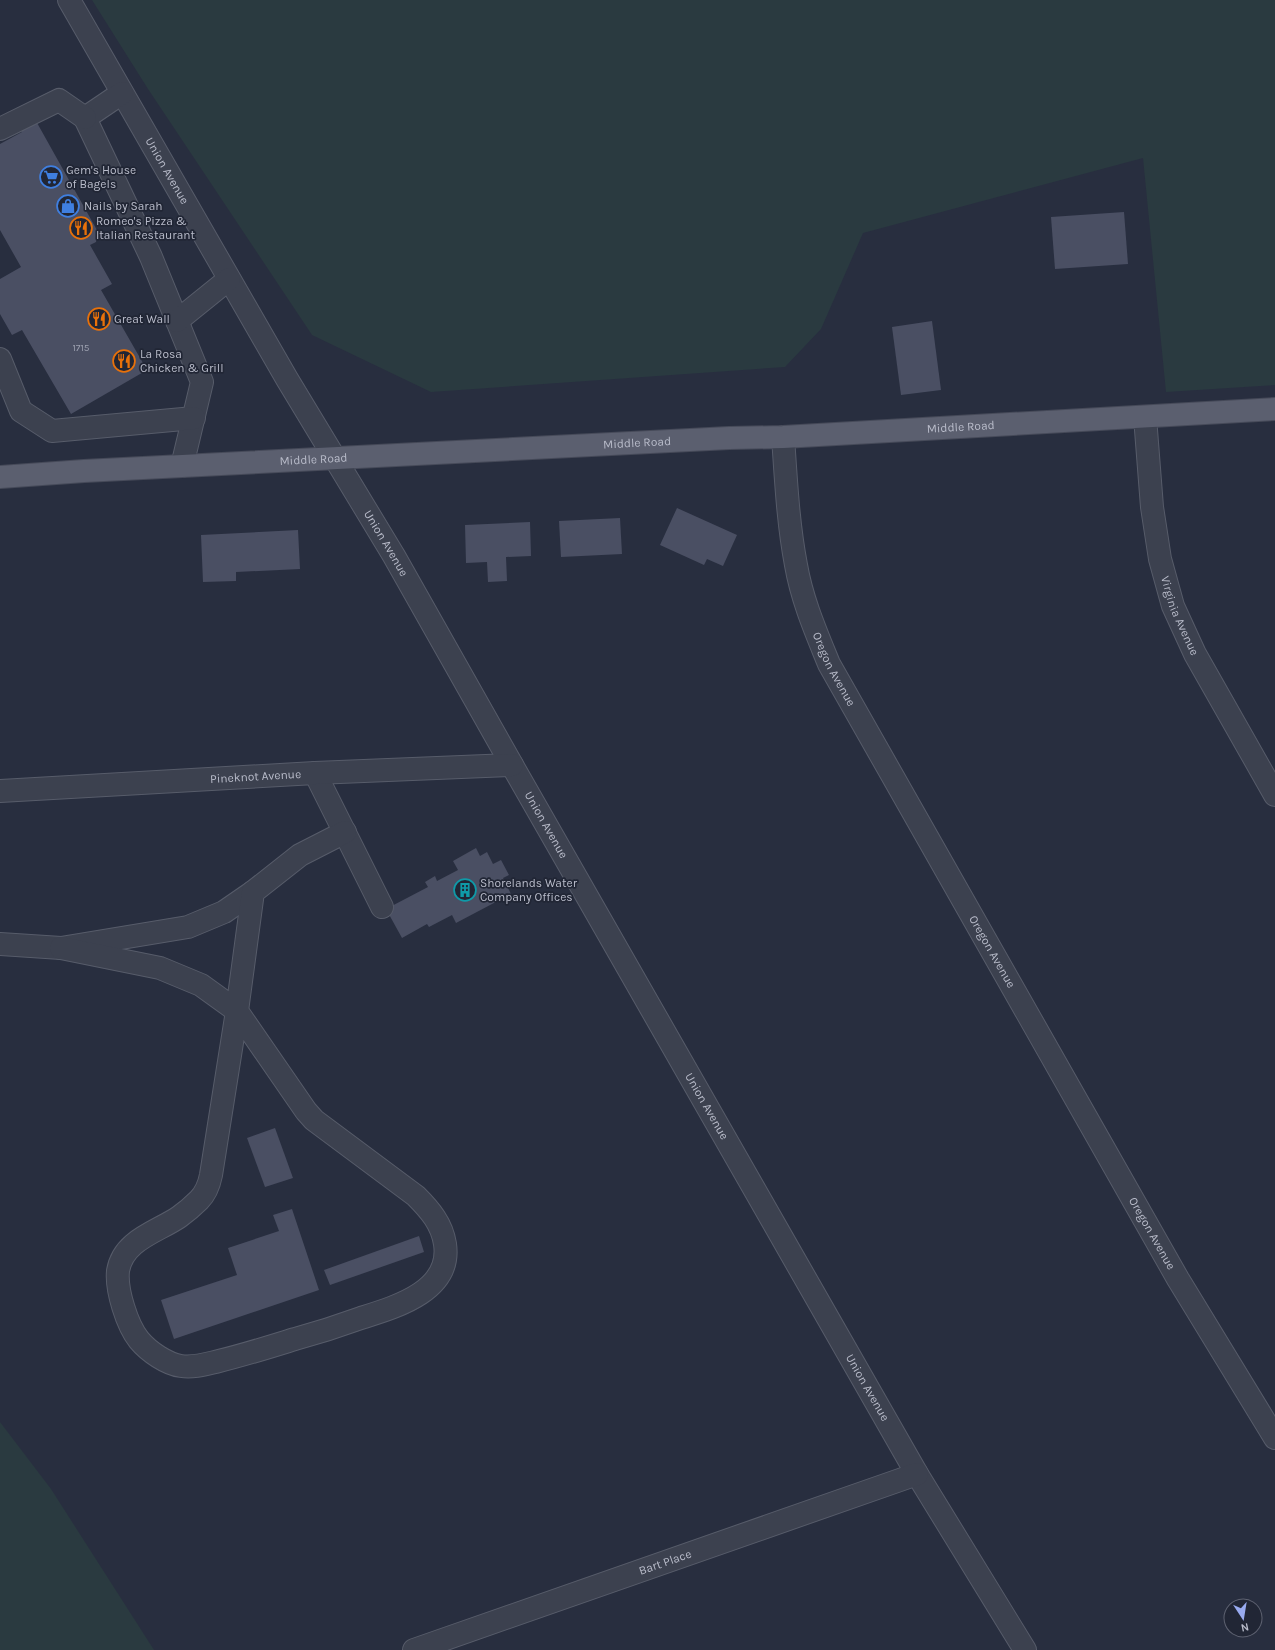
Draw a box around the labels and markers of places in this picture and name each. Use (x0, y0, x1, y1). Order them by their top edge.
place label: Gem's House of Bagels (66, 163, 136, 191)
supermarket icon: Gem's House of Bagels (38, 164, 64, 190)
shop icon: Nails by Sarah (55, 193, 81, 219)
place label: Nails by Sarah (84, 199, 163, 213)
place label: Romeo's Pizza & Italian Restaurant (96, 214, 196, 242)
restaurant icon: Romeo's Pizza & Italian Restaurant (68, 215, 94, 241)
restaurant icon: Great Wall (86, 306, 112, 332)
place label: Great Wall (114, 312, 170, 326)
place label: La Rosa Chicken & Grill (140, 347, 224, 375)
restaurant icon: La Rosa Chicken & Grill (111, 348, 137, 374)
place label: Shorelands Water Company Offices (480, 876, 578, 904)
building icon: Shorelands Water Company Offices (452, 877, 478, 903)

